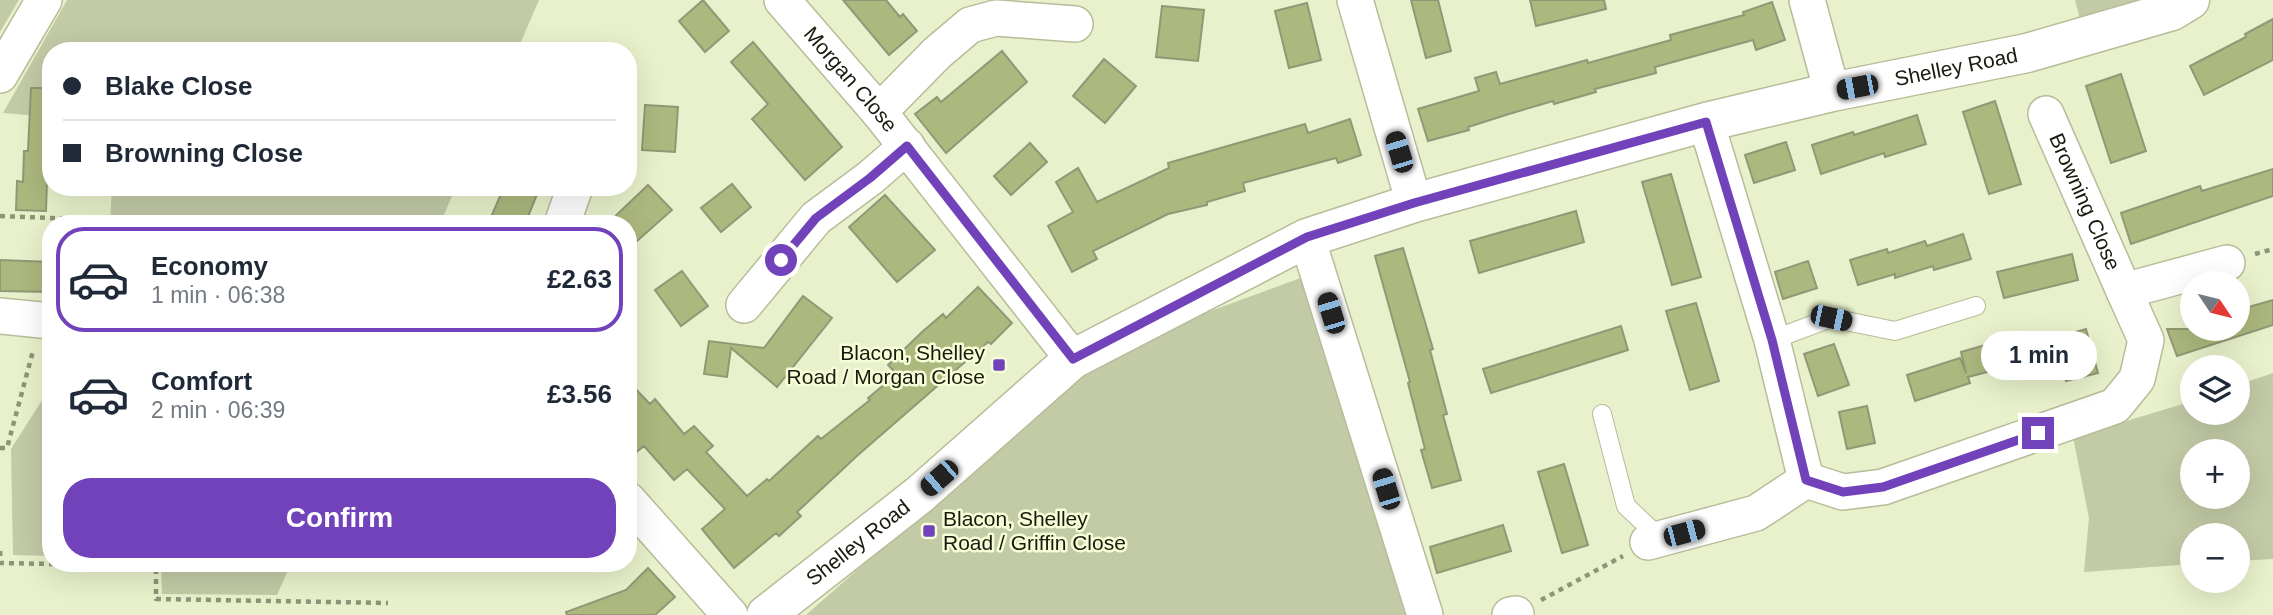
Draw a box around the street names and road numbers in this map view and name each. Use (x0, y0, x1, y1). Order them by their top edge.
street label: Morgan Close (800, 22, 902, 136)
street label: Shelley Road (1892, 43, 2020, 90)
street label: Browning Close (2045, 130, 2125, 274)
street label: Shelley Road (801, 495, 914, 590)

